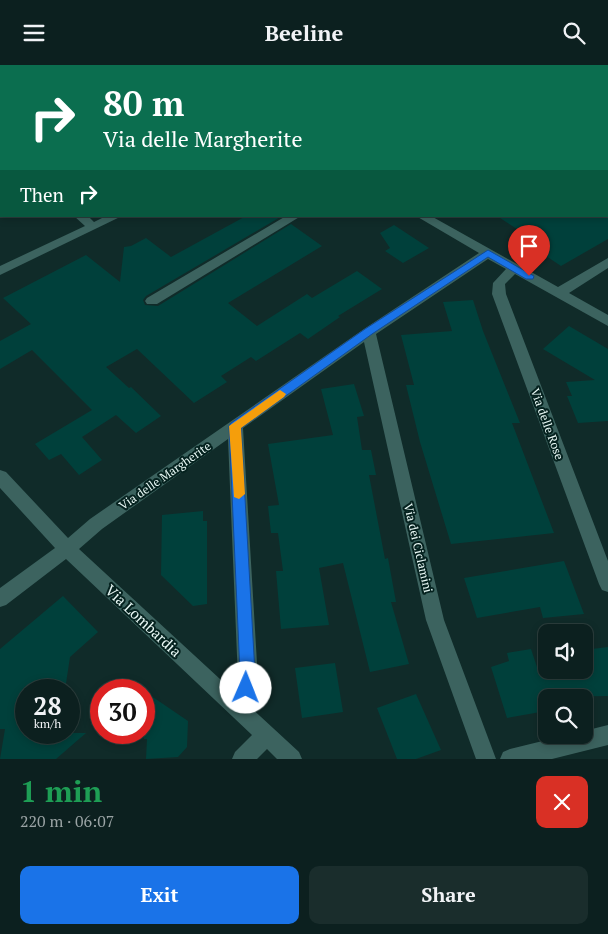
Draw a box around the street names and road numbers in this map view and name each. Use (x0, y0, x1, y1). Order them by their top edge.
street label: Via delle Rose (528, 386, 567, 462)
street label: Via delle Margherite (116, 438, 214, 513)
street label: Via dei Ciclamini (401, 502, 436, 594)
street label: Via Lombardia (101, 580, 186, 661)

